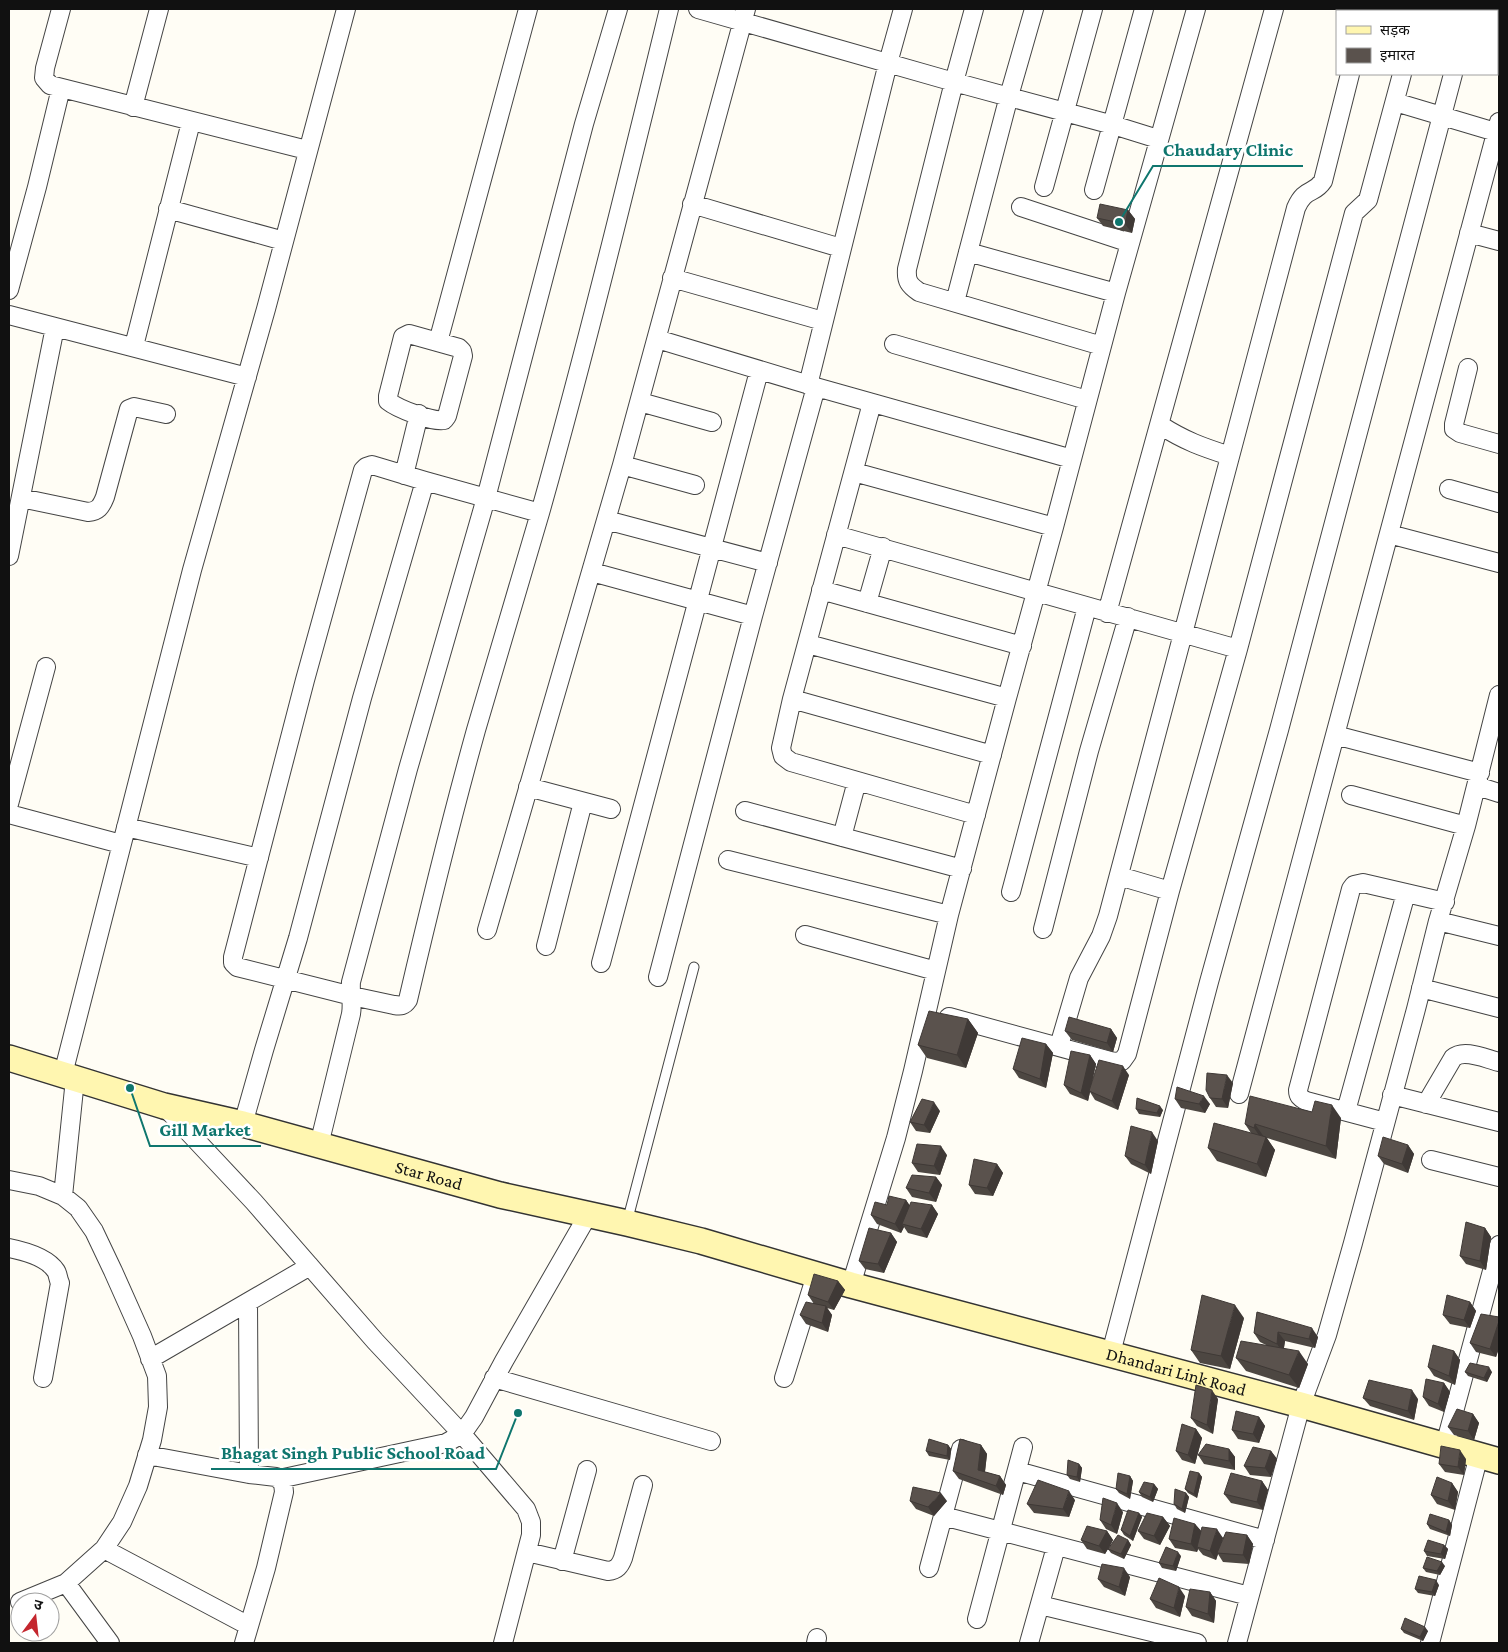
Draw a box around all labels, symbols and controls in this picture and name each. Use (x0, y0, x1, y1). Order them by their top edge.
legend (1336, 10, 1498, 75)
text: सड़क (1380, 22, 1410, 38)
text: इमारत (1380, 47, 1415, 63)
callout: Chaudary Clinic (1153, 132, 1303, 166)
text: Chaudary Clinic (1163, 139, 1294, 160)
callout: Gill Market (150, 1112, 261, 1146)
text: Gill Market (159, 1119, 251, 1140)
street label: Star Road (393, 1156, 465, 1194)
street label: Dhandari Link Road (1104, 1344, 1249, 1400)
callout: Bhagat Singh Public School Road (211, 1435, 496, 1469)
text: Bhagat Singh Public School Road (221, 1442, 486, 1463)
north arrow (10, 1592, 60, 1642)
text: उ (32, 1596, 45, 1613)

